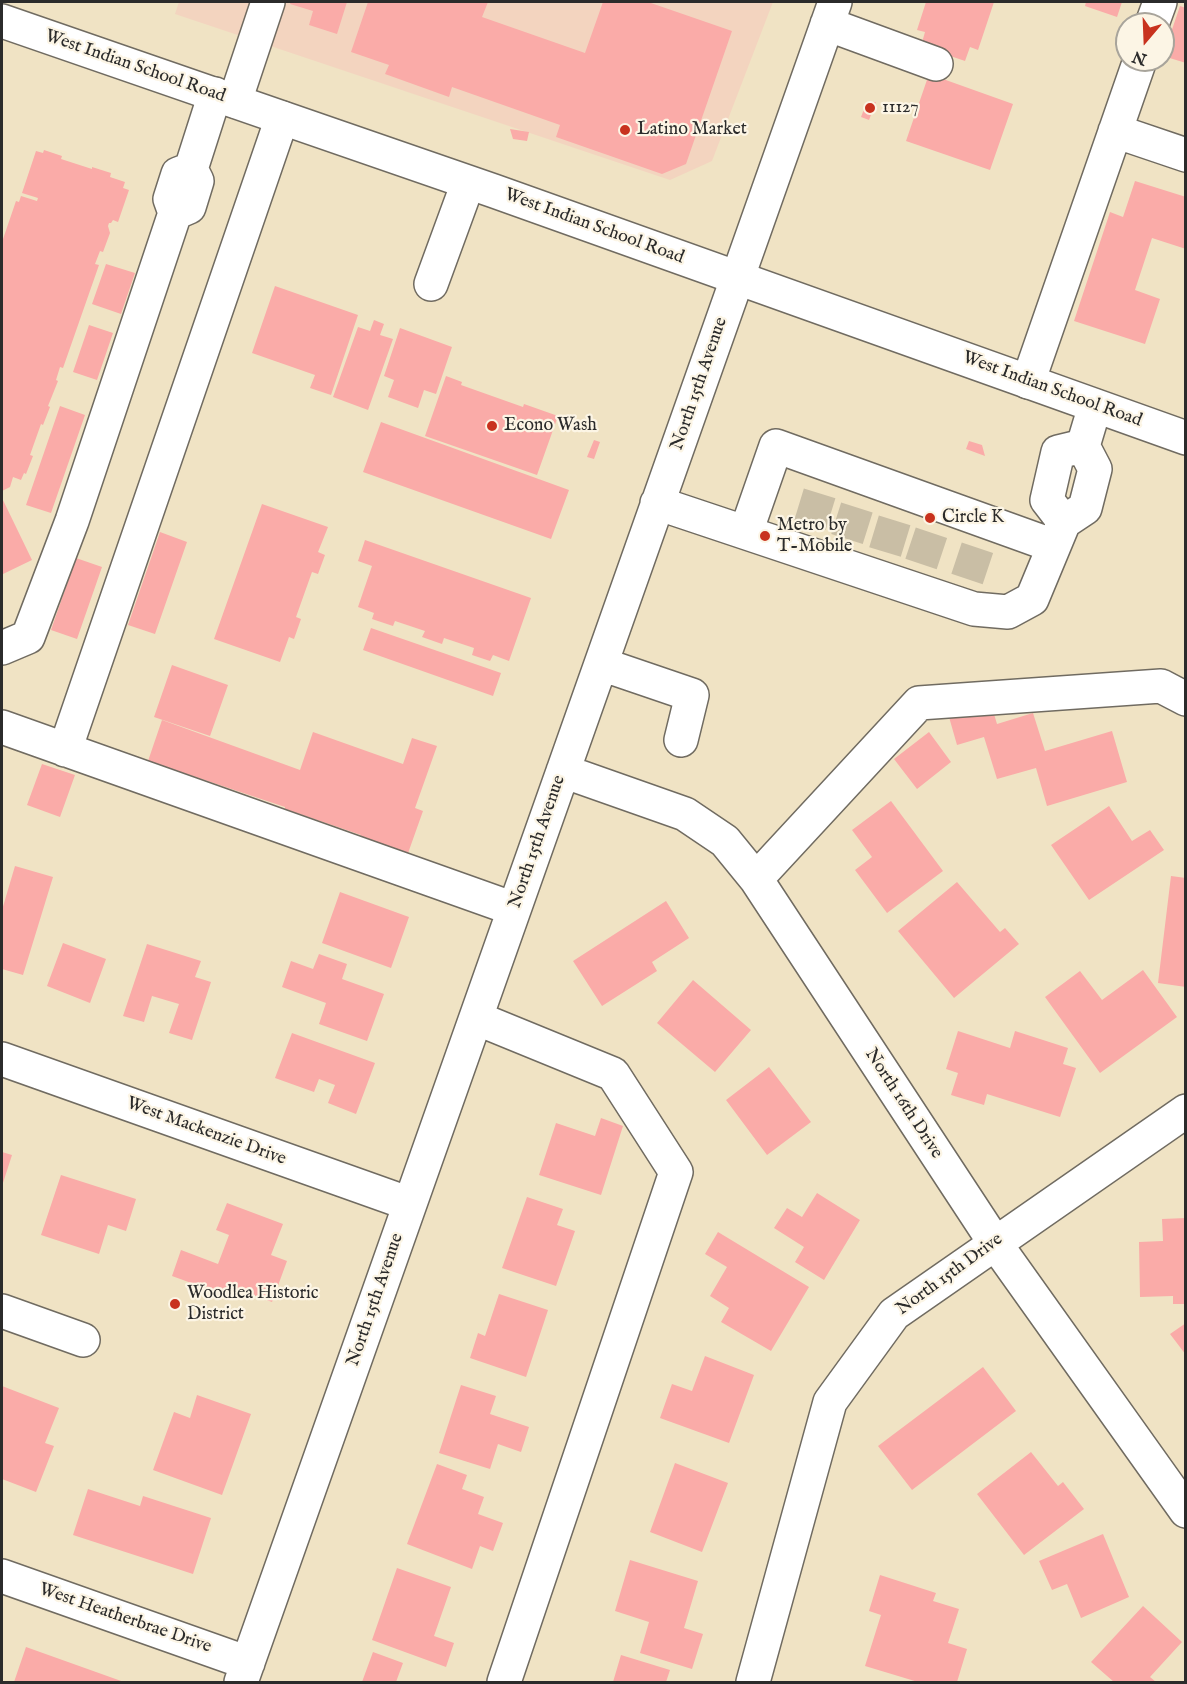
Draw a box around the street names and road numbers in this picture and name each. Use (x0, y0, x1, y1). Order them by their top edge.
street label: West Indian School Road (42, 26, 228, 108)
street label: West Indian School Road (501, 184, 687, 270)
street label: North 15th Avenue (667, 315, 733, 453)
street label: West Indian School Road (959, 347, 1145, 433)
street label: North 15th Avenue (505, 773, 571, 911)
street label: North 16th Drive (859, 1045, 947, 1163)
street label: West Mackenzie Drive (123, 1093, 289, 1171)
street label: North 15th Drive (893, 1229, 1007, 1321)
street label: North 15th Avenue (343, 1231, 409, 1369)
street label: West Heatherbrae Drive (36, 1579, 214, 1659)

